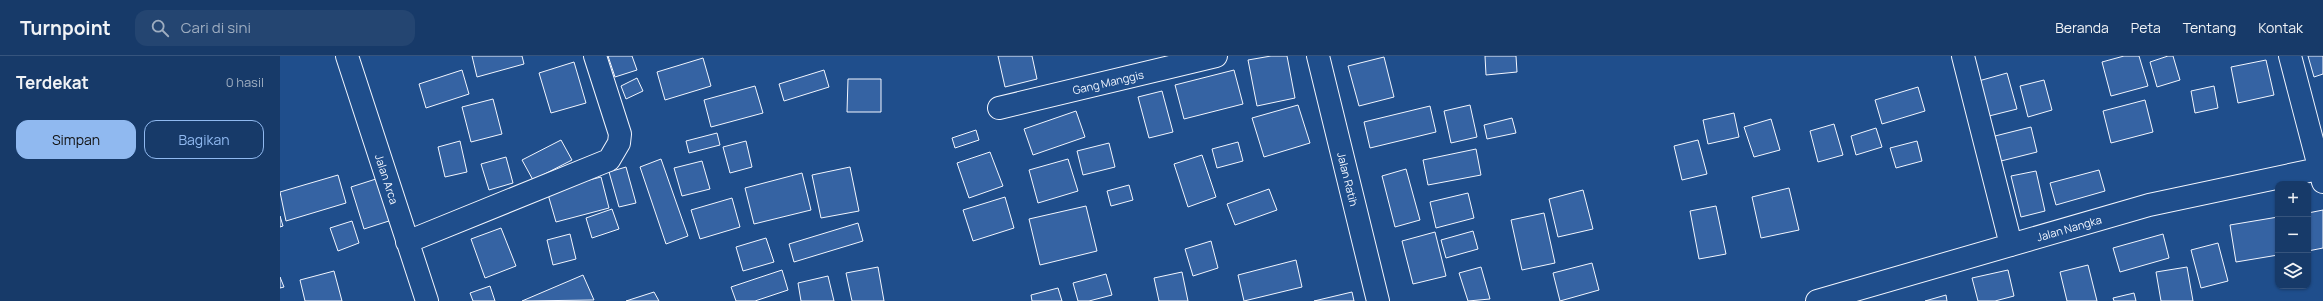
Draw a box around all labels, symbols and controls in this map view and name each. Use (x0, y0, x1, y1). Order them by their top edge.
search box (135, 10, 415, 46)
text: Turnpoint (20, 15, 111, 41)
icon: search (149, 17, 171, 39)
text: Cari di sini (181, 17, 251, 38)
text: Beranda (2055, 18, 2109, 37)
text: Peta (2131, 18, 2161, 37)
text: Tentang (2183, 18, 2236, 37)
text: Kontak (2258, 18, 2303, 37)
street label: Gang Manggis (1071, 67, 1145, 97)
text: Terdekat (16, 71, 89, 94)
text: 0 hasil (226, 73, 264, 91)
button: Simpan (16, 120, 136, 159)
button: Bagikan (144, 120, 264, 159)
street label: Jalan Ratih (1334, 150, 1362, 208)
street label: Jalan Arca (372, 152, 402, 206)
map controls (2275, 181, 2311, 289)
button: + (2275, 181, 2311, 217)
street label: Jalan Nangka (2035, 212, 2103, 244)
button: − (2275, 217, 2311, 253)
button: layers (2275, 253, 2311, 289)

